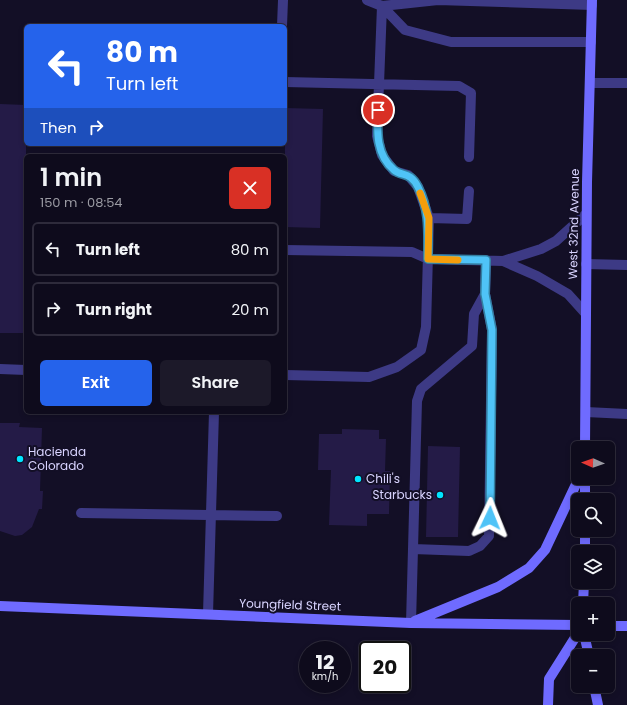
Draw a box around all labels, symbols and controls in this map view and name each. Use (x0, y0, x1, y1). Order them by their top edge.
text: 80 m (106, 33, 178, 72)
icon: left (40, 40, 92, 92)
text: Turn left (106, 71, 178, 96)
pin (361, 93, 395, 127)
icon: arrive (367, 99, 389, 121)
icon: right (85, 116, 107, 138)
text: Then (40, 117, 77, 138)
text: 1 min (40, 161, 102, 194)
button: close (229, 167, 271, 209)
street label: West 32nd Avenue (564, 168, 583, 280)
text: 150 m · 08:54 (40, 193, 123, 212)
icon: left (42, 238, 64, 260)
text: Turn left (76, 239, 140, 260)
text: 80 m (231, 239, 269, 260)
icon: right (42, 298, 64, 320)
text: Turn right (76, 299, 152, 320)
text: 20 m (231, 299, 269, 320)
button: Exit (40, 360, 152, 406)
button: Share (160, 360, 271, 406)
north arrow (571, 441, 615, 485)
map controls (571, 441, 615, 693)
place label: Hacienda Colorado (28, 443, 86, 474)
marker: Hacienda Colorado (15, 454, 25, 464)
place label: Chili's (366, 470, 400, 487)
marker: Chili's (353, 474, 363, 484)
place label: Starbucks (372, 486, 432, 503)
marker: Starbucks (435, 490, 445, 500)
button: search (571, 493, 615, 537)
position arrow (469, 497, 511, 539)
button: layers (571, 545, 615, 589)
street label: Youngfield Street (239, 594, 341, 615)
button: + (571, 597, 615, 641)
speed limit sign: 20 (359, 641, 411, 693)
text: 12 (316, 648, 334, 676)
button: − (571, 649, 615, 693)
text: km/h (312, 669, 338, 684)

